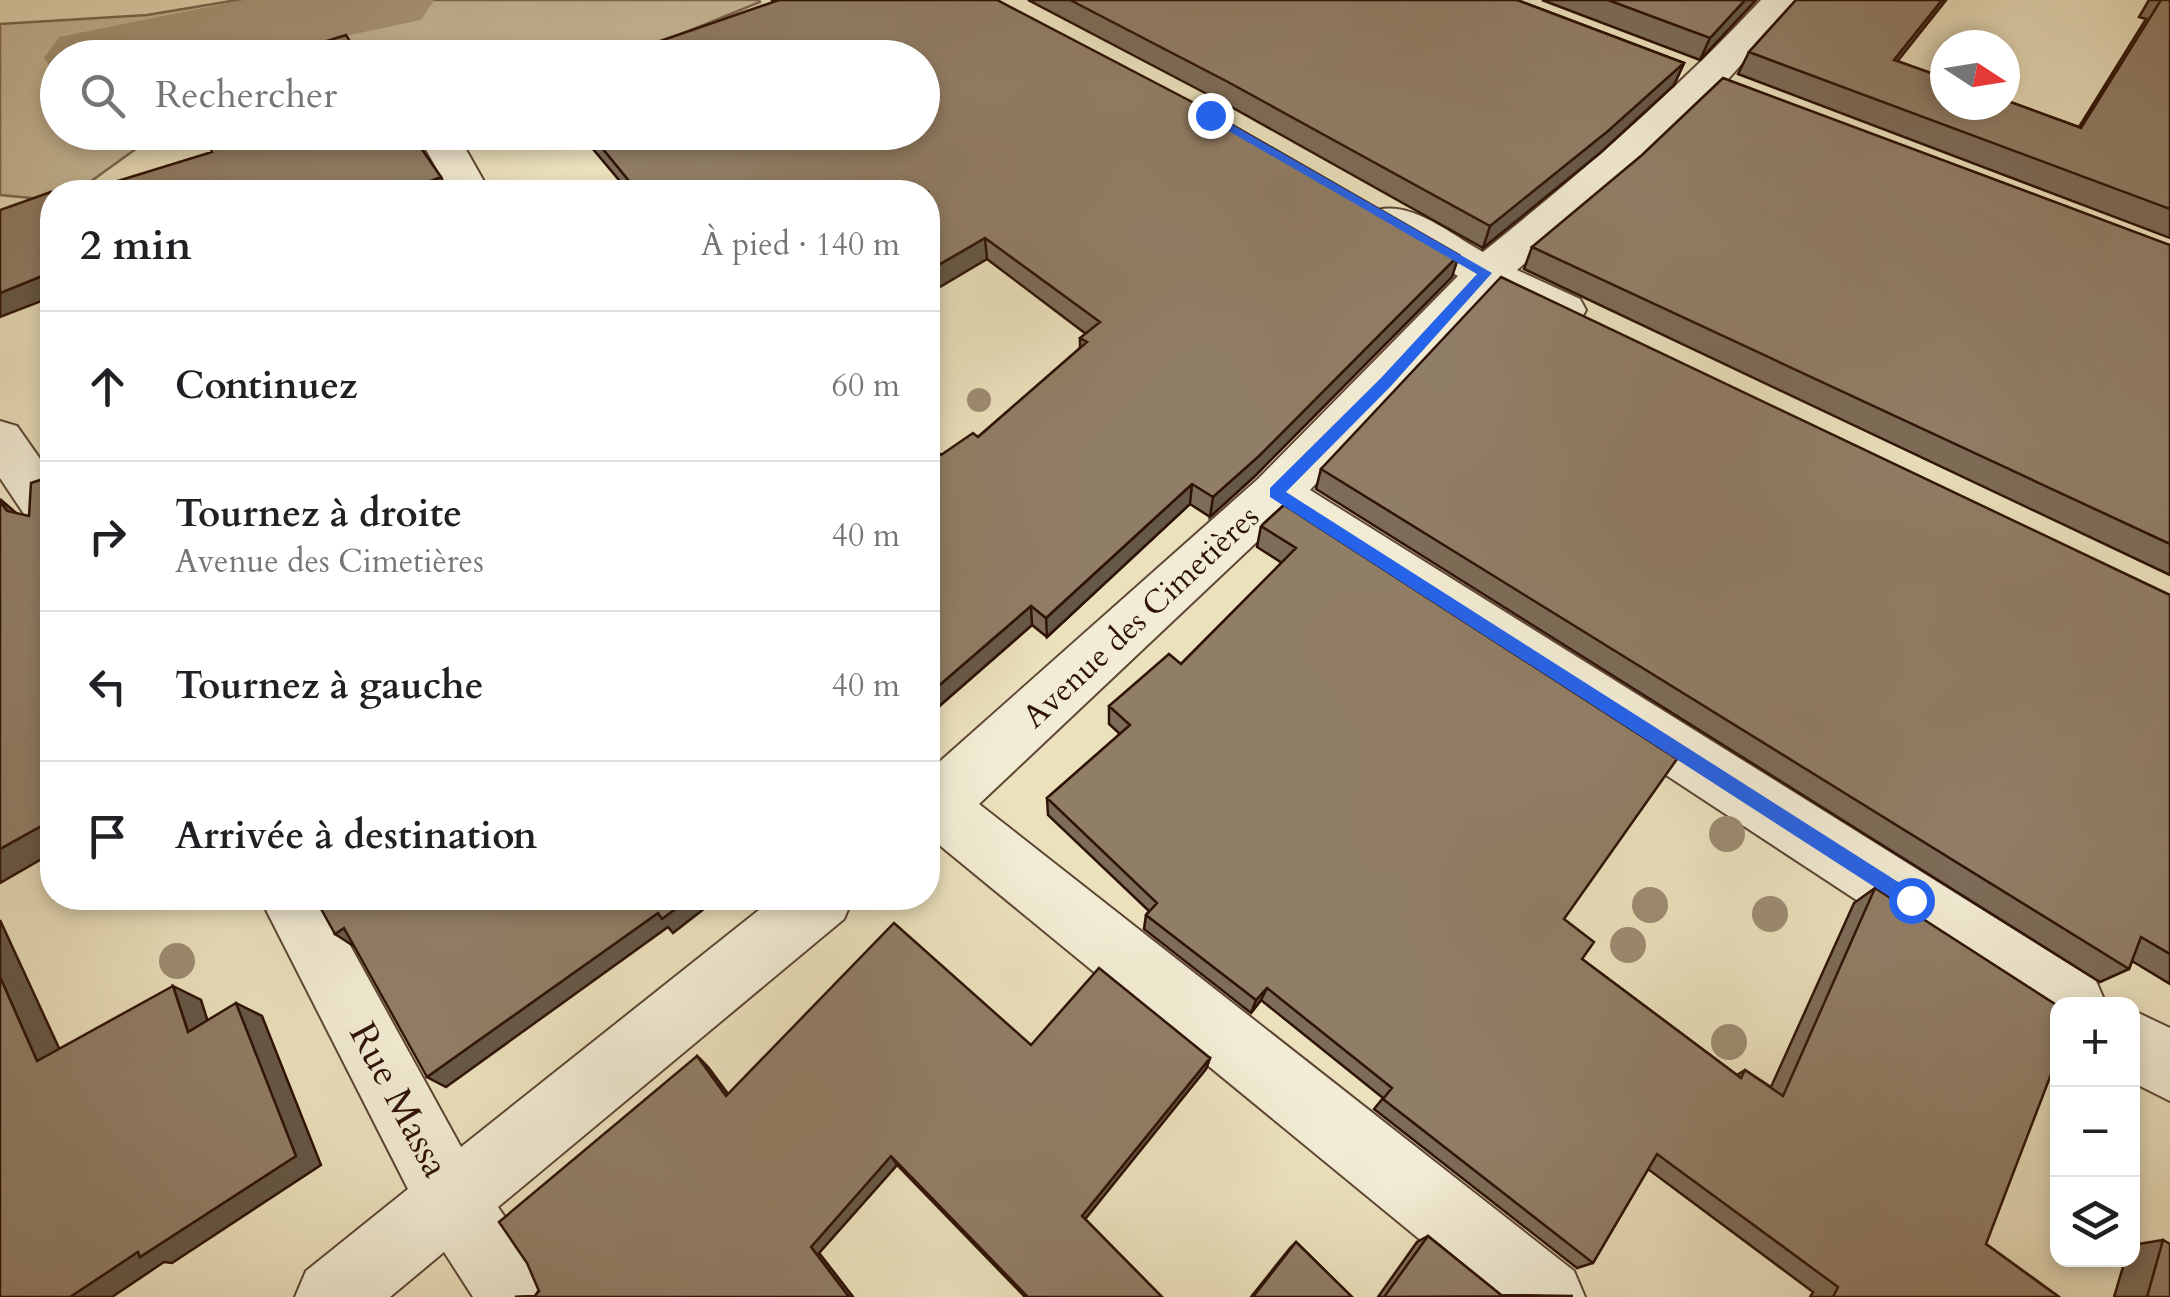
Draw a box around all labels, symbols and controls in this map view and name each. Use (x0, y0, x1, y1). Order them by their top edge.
north arrow (1930, 30, 2020, 120)
search box (40, 40, 940, 150)
icon: search (75, 68, 130, 123)
text: Rechercher (155, 69, 337, 121)
route end (1188, 93, 1234, 139)
text: 2 min (80, 217, 192, 274)
text: À pied · 140 m (701, 223, 900, 267)
icon: ahead (80, 359, 135, 414)
text: Continuez (175, 360, 358, 412)
text: 60 m (832, 364, 900, 408)
text: Tournez à droite (175, 488, 462, 540)
street label: Avenue des Cimetières (1013, 496, 1269, 738)
icon: right (80, 509, 135, 564)
text: 40 m (832, 514, 900, 558)
text: Avenue des Cimetières (175, 540, 484, 584)
icon: left (80, 659, 135, 714)
text: Tournez à gauche (175, 660, 484, 712)
text: 40 m (832, 664, 900, 708)
icon: arrive (80, 809, 135, 864)
text: Arrivée à destination (175, 810, 537, 862)
route start (1889, 878, 1935, 924)
map controls (2050, 997, 2140, 1267)
button: + (2050, 997, 2140, 1087)
street label: Rue Massa (336, 1013, 462, 1187)
button: − (2050, 1087, 2140, 1177)
button: layers (2050, 1177, 2140, 1267)

